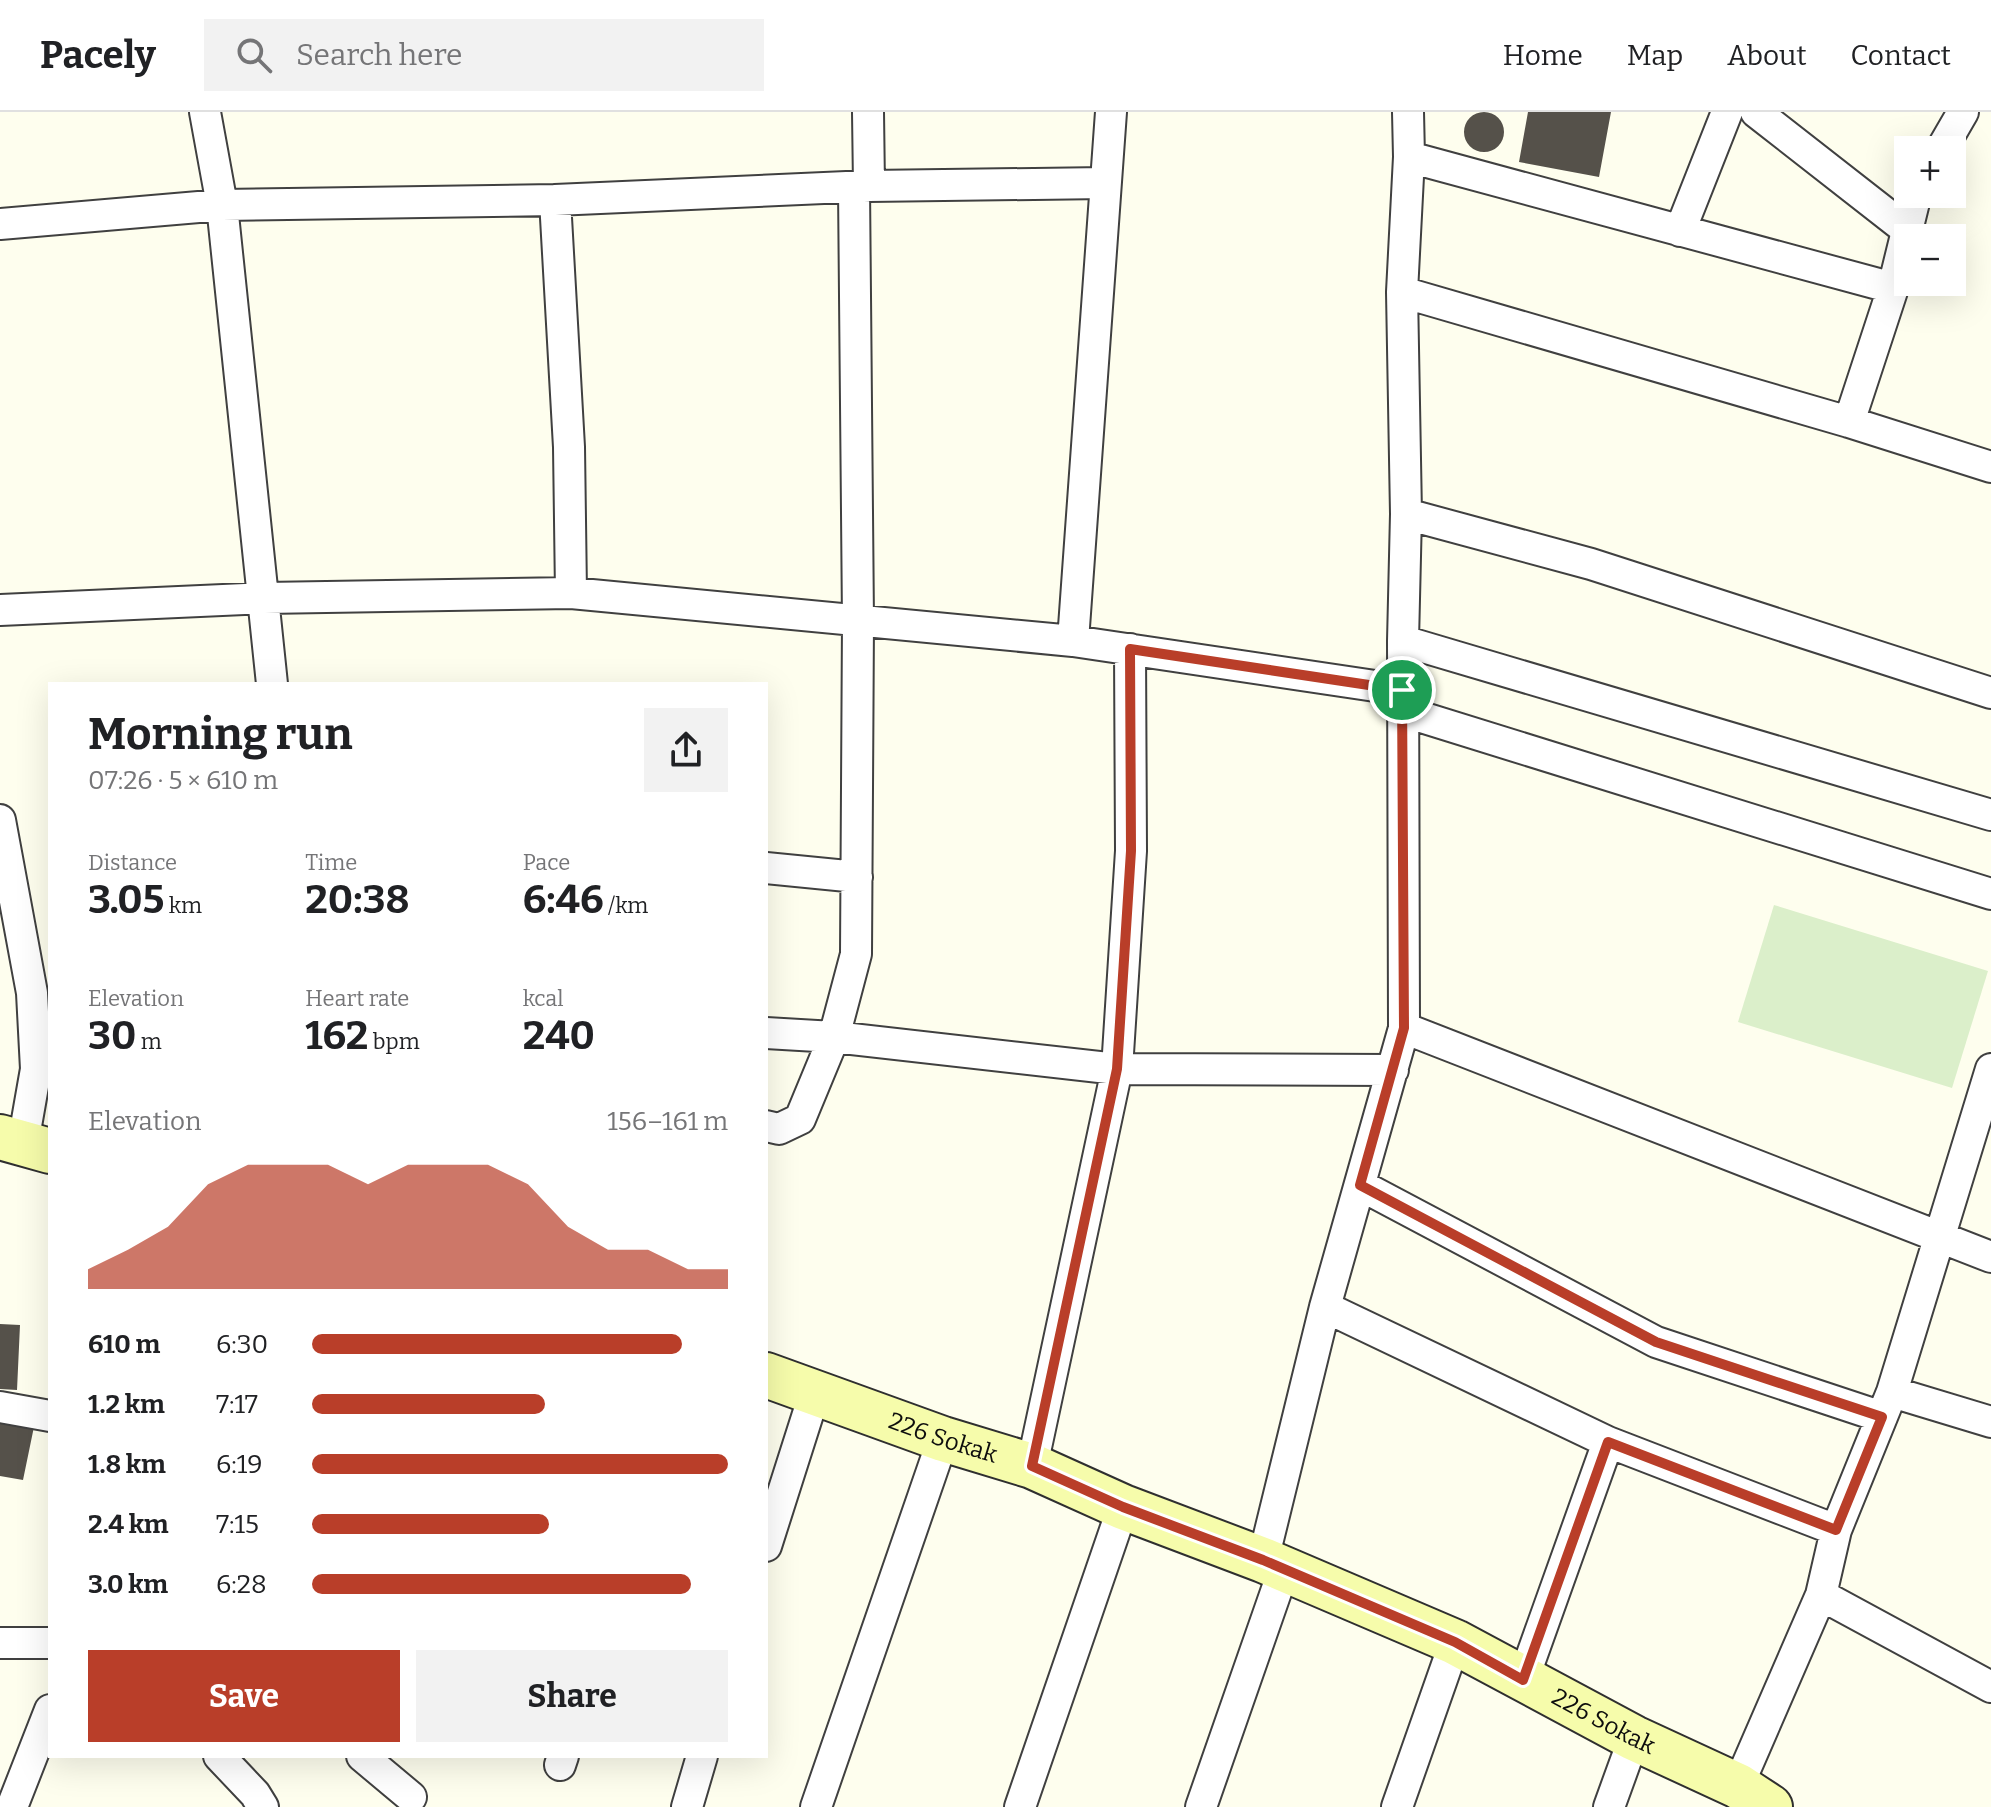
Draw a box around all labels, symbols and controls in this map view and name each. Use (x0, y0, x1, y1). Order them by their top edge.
search box (204, 19, 764, 91)
text: Pacely (40, 32, 156, 78)
icon: search (232, 33, 276, 77)
text: Search here (296, 37, 462, 73)
text: Home (1503, 39, 1583, 72)
text: Map (1627, 39, 1683, 72)
text: About (1727, 39, 1807, 72)
text: Contact (1851, 39, 1951, 72)
map controls (1894, 136, 1966, 296)
button: + (1894, 136, 1966, 208)
button: − (1894, 224, 1966, 296)
pin (1368, 656, 1436, 724)
icon: arrive (1380, 668, 1424, 712)
text: Morning run (88, 708, 352, 761)
button: share (644, 708, 728, 792)
text: 07:26 · 5 × 610 m (88, 765, 278, 796)
text: Distance (88, 849, 177, 876)
text: Time (305, 849, 357, 876)
text: Pace (523, 849, 570, 876)
text: 3.05 (88, 876, 164, 924)
text: 20:38 (305, 876, 410, 924)
text: 6:46 (523, 876, 604, 924)
text: km (164, 892, 202, 919)
text: /km (604, 892, 648, 919)
text: Elevation (88, 985, 184, 1012)
text: Heart rate (305, 985, 409, 1012)
text: kcal (523, 985, 564, 1012)
text: 30 (88, 1012, 136, 1060)
text: 162 (305, 1012, 368, 1060)
text: 240 (523, 1012, 595, 1060)
text: m (136, 1028, 162, 1055)
text: bpm (368, 1028, 420, 1055)
text: Elevation (88, 1106, 201, 1137)
text: 156–161 m (607, 1106, 728, 1137)
text: 610 m (88, 1329, 160, 1360)
text: 6:30 (216, 1329, 268, 1360)
text: 1.2 km (88, 1389, 165, 1420)
text: 7:17 (216, 1389, 258, 1420)
street label: 226 Sokak (885, 1407, 1001, 1469)
text: 1.8 km (88, 1449, 166, 1480)
text: 6:19 (216, 1449, 263, 1480)
text: 2.4 km (88, 1509, 169, 1540)
text: 7:15 (216, 1509, 259, 1540)
text: 3.0 km (88, 1569, 168, 1600)
text: 6:28 (216, 1569, 267, 1600)
button: Save (88, 1650, 400, 1742)
button: Share (416, 1650, 728, 1742)
street label: 226 Sokak (1547, 1683, 1660, 1760)

